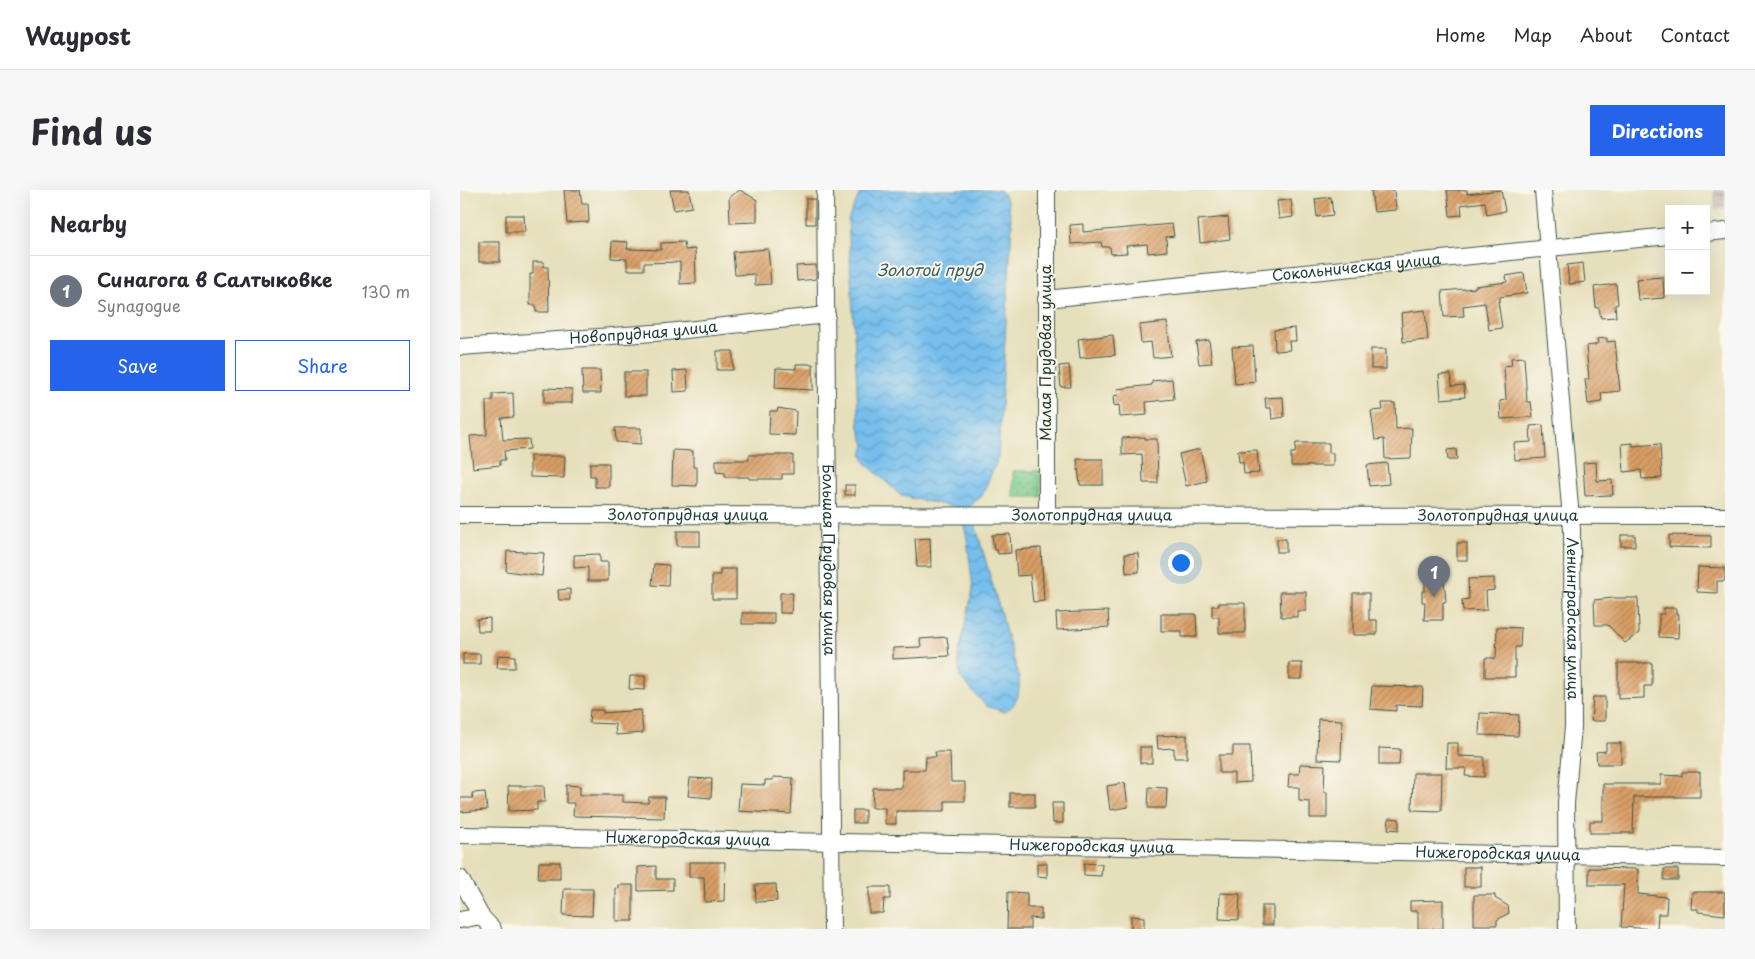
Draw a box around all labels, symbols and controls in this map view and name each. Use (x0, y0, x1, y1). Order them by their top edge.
text: Waypost (25, 17, 131, 53)
text: Home (1435, 21, 1485, 48)
text: Map (1513, 21, 1552, 48)
text: About (1580, 21, 1632, 48)
text: Contact (1660, 21, 1730, 48)
text: Find us (30, 104, 152, 157)
button: Directions (1590, 105, 1725, 156)
map controls (1665, 205, 1710, 295)
button: + (1665, 205, 1710, 250)
text: Nearby (50, 207, 127, 239)
street label: Сокольническая улица (1271, 246, 1442, 286)
button: − (1665, 250, 1710, 295)
water label: Золотой пруд (877, 257, 984, 281)
street label: Малая Прудовая улица (1033, 264, 1056, 441)
text: Синагога в Салтыковке (97, 265, 332, 293)
text: 1 (62, 279, 70, 303)
text: 130 m (362, 279, 410, 303)
text: Synagogue (97, 293, 181, 317)
street label: Новопрудная улица (569, 314, 719, 349)
button: Save (50, 340, 225, 391)
button: Share (235, 340, 410, 391)
street label: Большая Прудовая улица (818, 464, 842, 656)
street label: Золотопрудная улица (608, 502, 769, 525)
street label: Золотопрудная улица (1012, 502, 1173, 526)
street label: Золотопрудная улица (1418, 503, 1579, 526)
street label: Ленинградская улица (1562, 537, 1586, 701)
your location (1168, 550, 1194, 576)
pin: 1 (1418, 556, 1450, 597)
street label: Нижегородская улица (605, 825, 771, 851)
street label: Нижегородская улица (1009, 832, 1175, 858)
street label: Нижегородская улица (1415, 839, 1581, 865)

